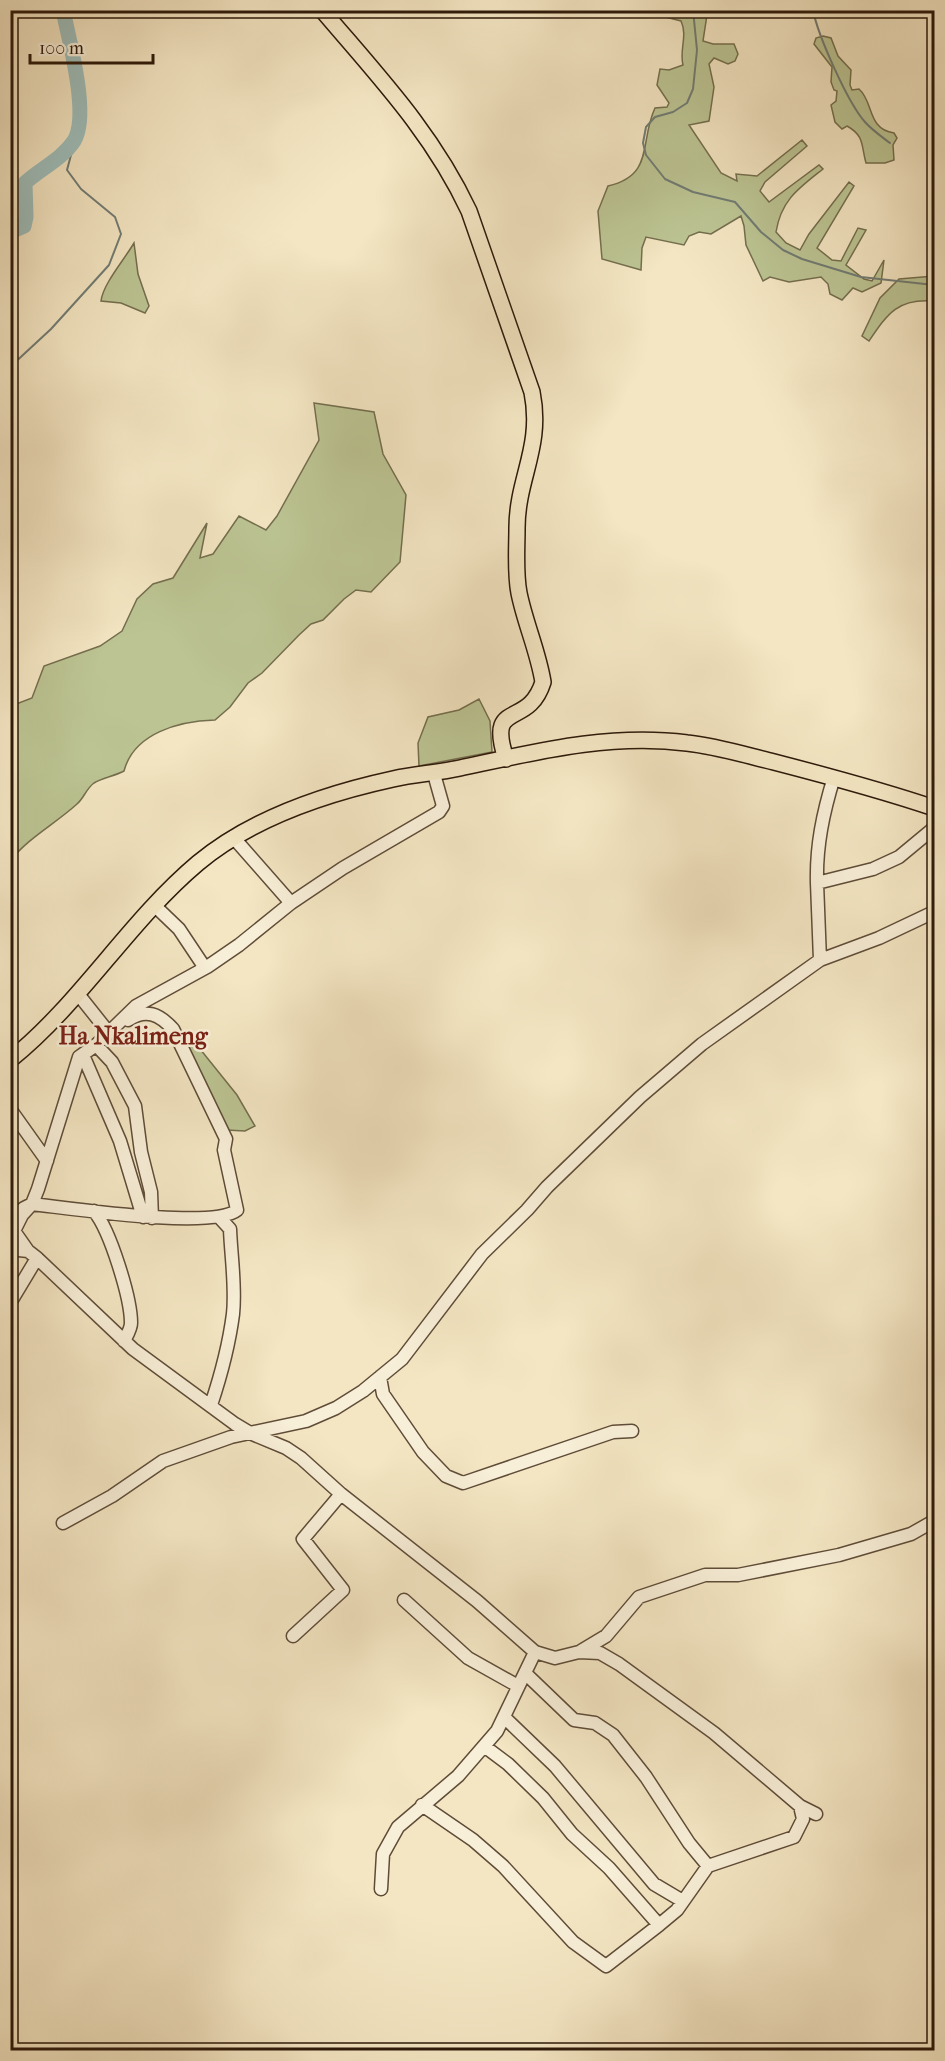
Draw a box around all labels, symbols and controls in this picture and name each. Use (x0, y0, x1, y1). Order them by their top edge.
scale bar (30, 27, 153, 65)
text: 100 m (39, 38, 84, 59)
district label: Ha Nkalimeng (58, 1022, 209, 1050)

